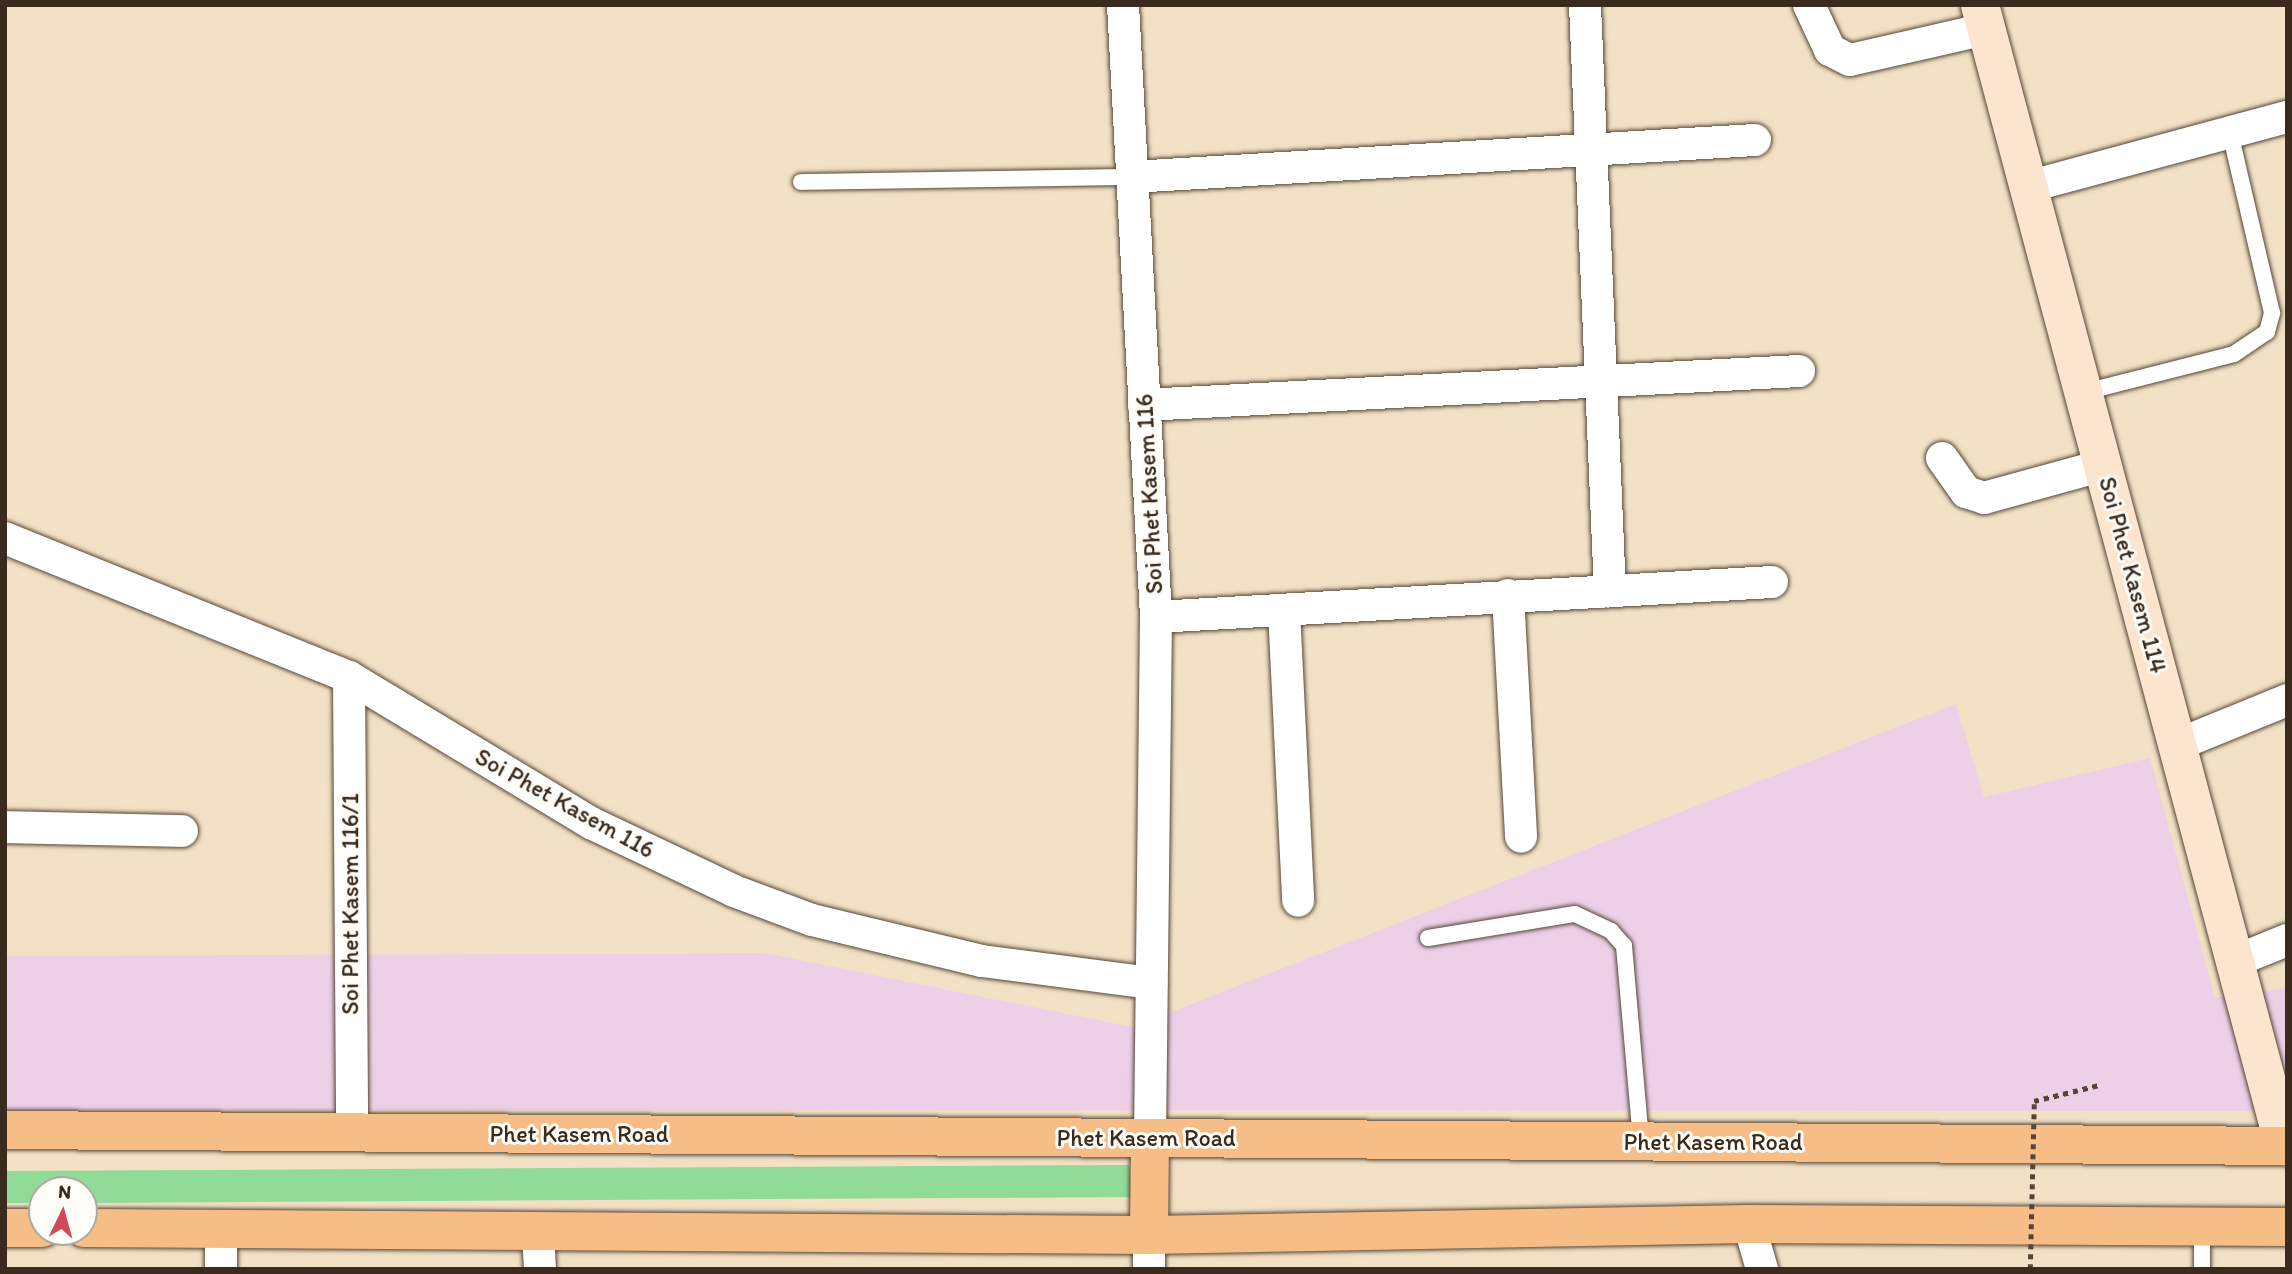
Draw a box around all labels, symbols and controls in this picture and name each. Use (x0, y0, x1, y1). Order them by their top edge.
street label: Soi Phet Kasem 116 (1129, 394, 1169, 594)
street label: Soi Phet Kasem 114 (2093, 474, 2173, 676)
street label: Soi Phet Kasem 116 (471, 742, 659, 864)
street label: Soi Phet Kasem 116/1 (336, 794, 364, 1014)
street label: Phet Kasem Road (490, 1120, 668, 1148)
street label: Phet Kasem Road (1057, 1124, 1235, 1152)
street label: Phet Kasem Road (1624, 1128, 1802, 1156)
north arrow (28, 1176, 98, 1246)
text: N (57, 1180, 72, 1204)

